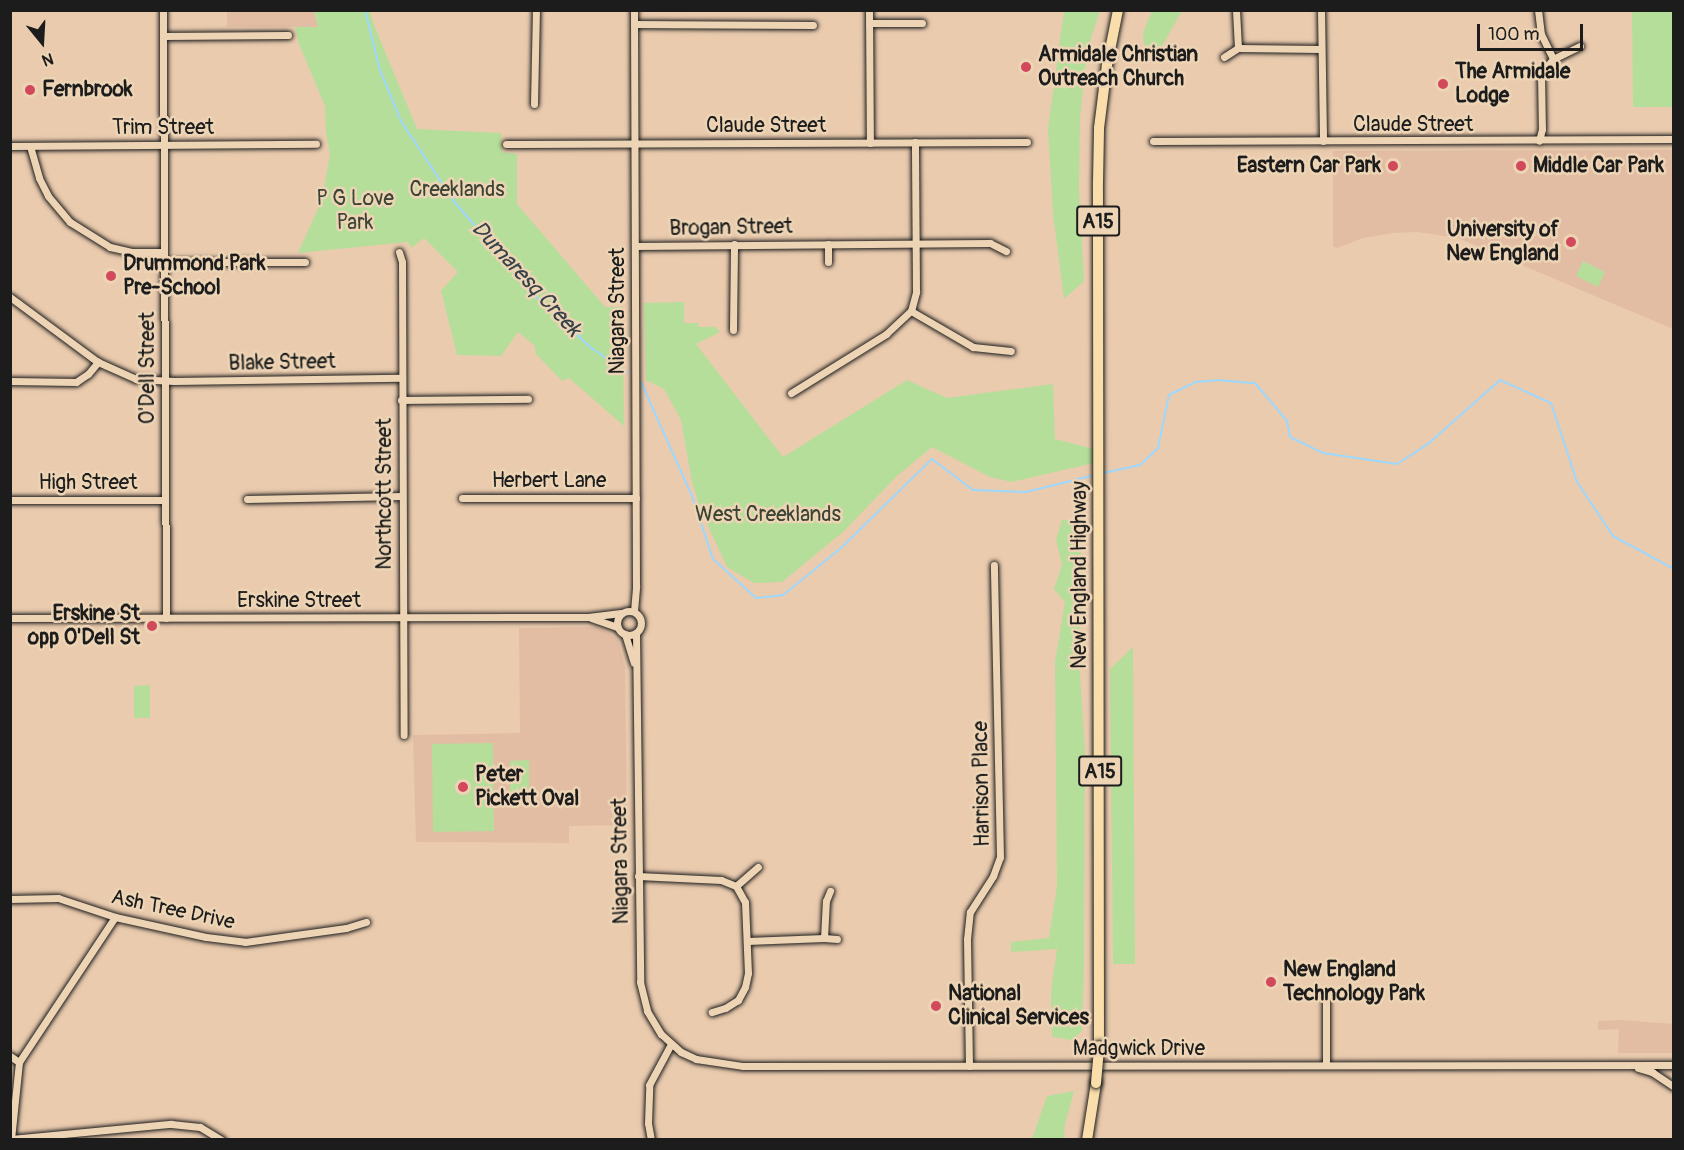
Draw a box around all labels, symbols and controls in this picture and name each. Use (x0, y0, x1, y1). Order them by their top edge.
north arrow (12, 12, 72, 72)
scale bar (1480, 12, 1586, 50)
text: 100 m (1488, 23, 1540, 46)
place label: Armidale Christian Outreach Church (1038, 42, 1198, 92)
text: N (39, 48, 56, 70)
place label: The Armidale Lodge (1455, 59, 1570, 109)
marker: Armidale Christian Outreach Church (1019, 60, 1033, 74)
place label: Fernbrook (42, 77, 132, 103)
marker: The Armidale Lodge (1436, 77, 1450, 91)
marker: Fernbrook (23, 83, 37, 97)
street label: Claude Street (1353, 112, 1473, 138)
street label: Claude Street (706, 113, 826, 139)
street label: Trim Street (112, 115, 214, 141)
place label: Eastern Car Park (1237, 153, 1381, 179)
place label: Middle Car Park (1533, 153, 1664, 179)
marker: Eastern Car Park (1386, 159, 1400, 173)
marker: Middle Car Park (1514, 159, 1528, 173)
park label: Creeklands (409, 177, 505, 203)
park label: P G Love Park (316, 186, 394, 236)
road number: A15 (1076, 204, 1120, 238)
street label: Brogan Street (669, 214, 793, 242)
water label: Dumaresq Creek (466, 216, 586, 342)
place label: University of New England (1446, 217, 1559, 267)
marker: University of New England (1564, 235, 1578, 249)
street label: Niagara Street (605, 248, 631, 374)
place label: Drummond Park Pre-School (123, 251, 265, 301)
marker: Drummond Park Pre-School (104, 269, 118, 283)
street label: O'Dell Street (135, 312, 161, 424)
street label: Blake Street (228, 349, 336, 377)
street label: Northcott Street (372, 418, 398, 570)
street label: Herbert Lane (492, 468, 606, 494)
street label: High Street (38, 470, 138, 496)
street label: New England Highway (1067, 481, 1093, 669)
park label: West Creeklands (695, 502, 841, 528)
street label: Erskine Street (237, 588, 361, 614)
place label: Erskine St opp O'Dell St (28, 601, 140, 651)
marker: Erskine St opp O'Dell St (145, 619, 159, 633)
street label: Harrison Place (968, 721, 996, 847)
road number: A15 (1078, 754, 1122, 788)
place label: Peter Pickett Oval (475, 762, 579, 812)
marker: Peter Pickett Oval (456, 780, 470, 794)
street label: Niagara Street (607, 797, 635, 925)
street label: Ash Tree Drive (109, 885, 237, 935)
place label: New England Technology Park (1283, 957, 1425, 1007)
marker: New England Technology Park (1264, 975, 1278, 989)
place label: National Clinical Services (948, 981, 1089, 1031)
marker: National Clinical Services (929, 999, 943, 1013)
street label: Madgwick Drive (1073, 1036, 1205, 1062)

